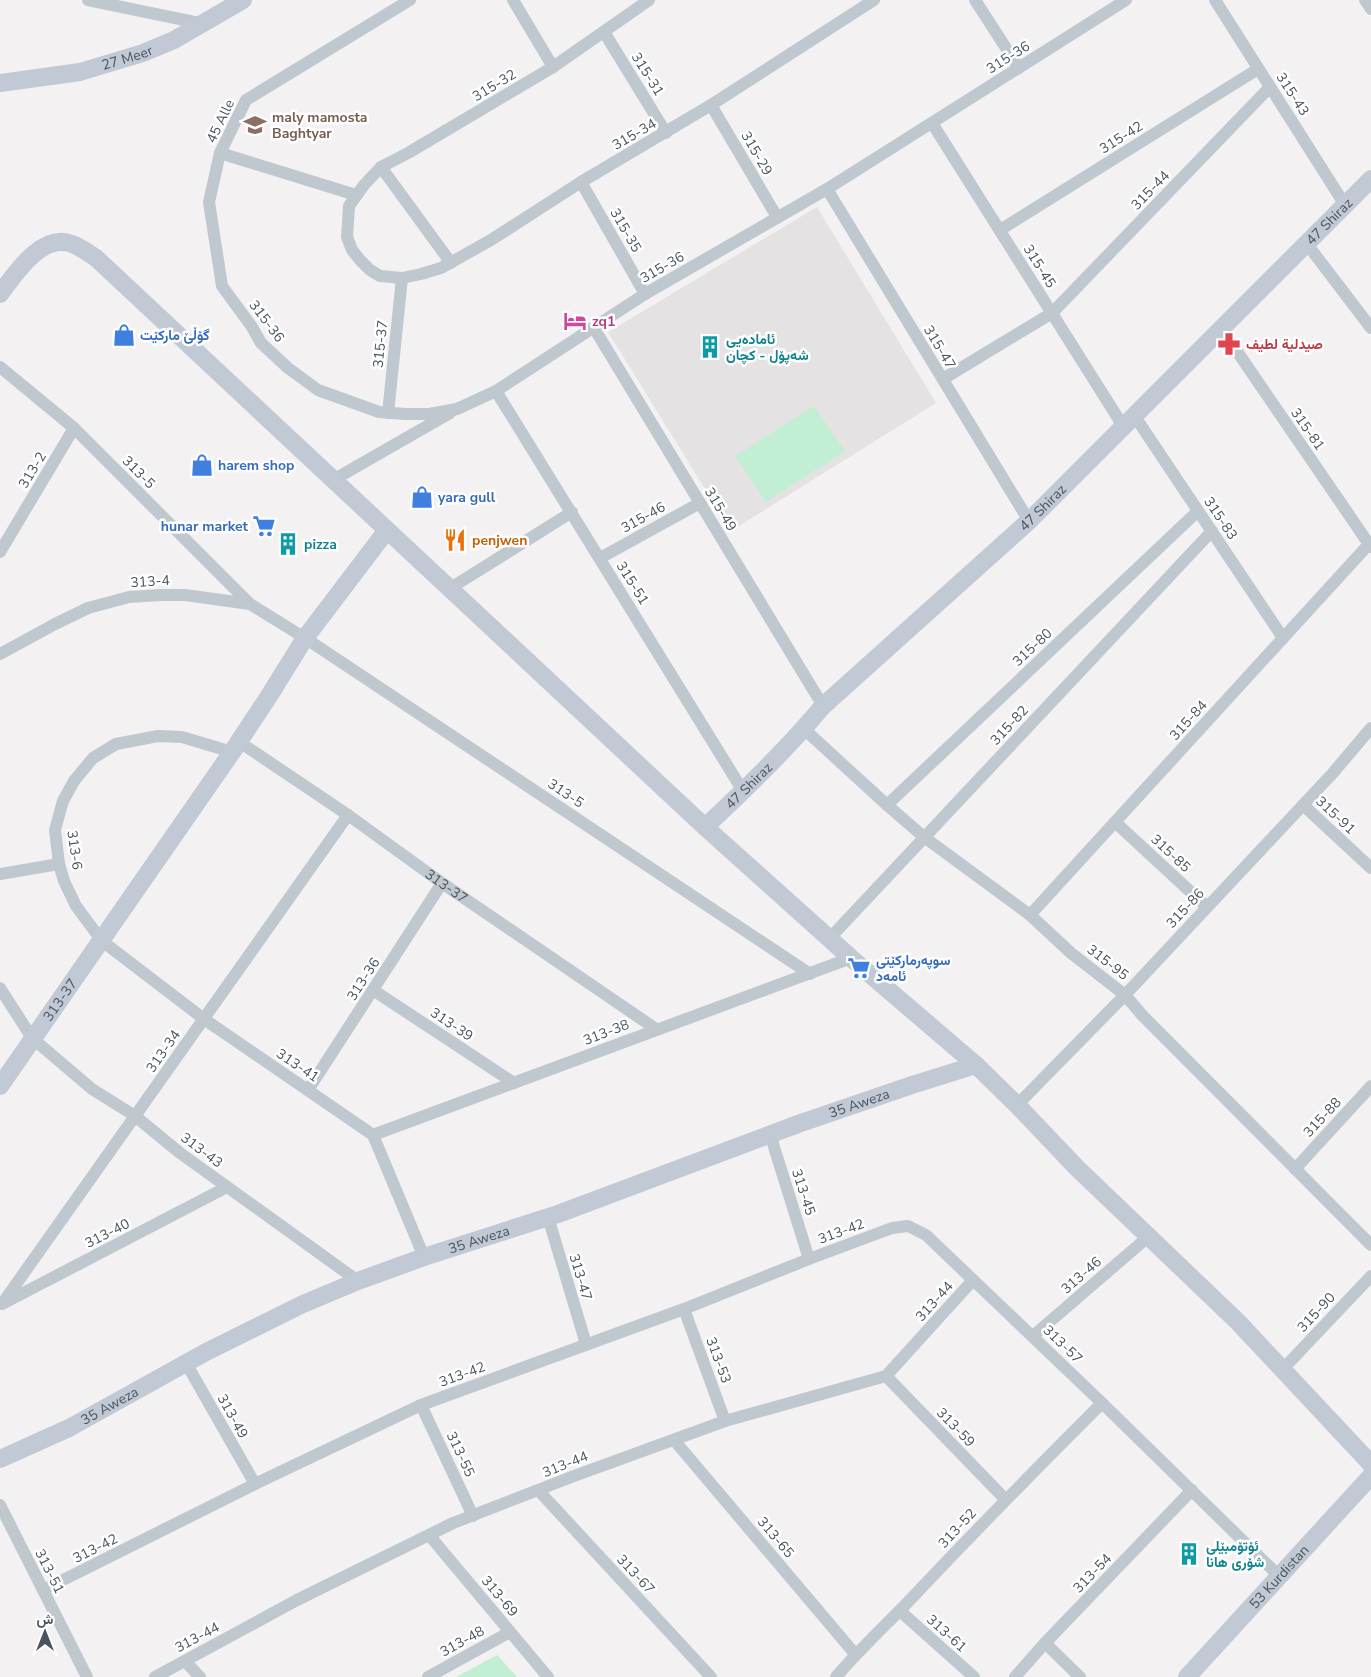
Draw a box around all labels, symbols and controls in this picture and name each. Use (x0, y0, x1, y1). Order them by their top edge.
street label: 315-36 (983, 37, 1034, 78)
street label: 27 Meer (100, 41, 156, 75)
street label: 315-31 (627, 49, 668, 100)
street label: 315-32 (469, 65, 520, 106)
street label: 315-43 (1272, 69, 1314, 120)
street label: 45 Alle (202, 96, 239, 146)
place label: maly mamosta Baghtyar (272, 108, 367, 143)
school or university icon: maly mamosta Baghtyar (242, 112, 268, 138)
street label: 315-34 (609, 114, 660, 155)
street label: 315-42 (1096, 117, 1147, 158)
street label: 315-29 (736, 128, 777, 179)
street label: 315-44 (1127, 167, 1174, 214)
street label: 47 Shiraz (1302, 194, 1357, 249)
street label: 315-35 (605, 205, 646, 256)
street label: 315-45 (1019, 241, 1060, 292)
street label: 315-36 (637, 247, 688, 288)
street label: 315-36 (245, 296, 289, 346)
hotel icon: zq1 (562, 308, 588, 334)
place label: zq1 (592, 312, 615, 331)
street label: 315-37 (369, 319, 392, 369)
shop icon: گۆڵێ مارکێت (111, 322, 137, 348)
street label: 315-47 (919, 322, 960, 373)
place label: گۆڵێ مارکێت (140, 326, 210, 345)
place label: ئامادەیی شەپۆل - کچان (726, 330, 809, 365)
pharmacy icon: صیدلیة لطیف (1216, 331, 1242, 357)
building icon: ئامادەیی شەپۆل - کچان (697, 334, 723, 360)
place label: صیدلیة لطیف (1246, 335, 1323, 354)
street label: 315-81 (1286, 404, 1329, 454)
street label: 313-2 (14, 448, 51, 492)
street label: 313-5 (118, 452, 159, 493)
shop icon: harem shop (189, 452, 215, 478)
place label: harem shop (218, 456, 294, 475)
street label: 47 Shiraz (1015, 480, 1071, 535)
shop icon: yara gull (409, 484, 435, 510)
street label: 315-49 (700, 484, 741, 535)
place label: yara gull (437, 488, 496, 507)
street label: 315-83 (1199, 493, 1242, 543)
street label: 315-46 (618, 498, 669, 537)
supermarket icon: hunar market (251, 513, 277, 539)
place label: hunar market (161, 517, 249, 536)
restaurant icon: penjwen (442, 527, 468, 553)
building icon: pizza (275, 531, 301, 557)
place label: penjwen (472, 531, 527, 550)
place label: pizza (304, 535, 337, 554)
street label: 315-51 (612, 558, 653, 609)
street label: 313-4 (130, 571, 170, 592)
street label: 315-80 (1008, 624, 1056, 671)
street label: 315-84 (1165, 696, 1211, 745)
street label: 315-82 (986, 701, 1033, 749)
street label: 47 Shiraz (721, 758, 777, 813)
street label: 313-5 (544, 774, 587, 812)
street label: 315-91 (1312, 792, 1360, 839)
street label: 313-6 (62, 829, 87, 871)
street label: 315-85 (1147, 830, 1195, 877)
street label: 313-37 (421, 865, 471, 908)
street label: 315-86 (1162, 884, 1209, 932)
street label: 315-95 (1083, 940, 1132, 985)
place label: سوپەرمارکێتی ئامەد (876, 951, 950, 986)
street label: 313-36 (342, 954, 384, 1005)
supermarket icon: سوپەرمارکێتی ئامەد (846, 955, 872, 981)
street label: 313-37 (39, 975, 82, 1025)
street label: 313-39 (427, 1003, 477, 1046)
street label: 313-38 (580, 1015, 632, 1050)
street label: 313-34 (142, 1026, 185, 1076)
street label: 313-41 (273, 1044, 323, 1087)
street label: 35 Aweza (826, 1084, 892, 1123)
street label: 315-88 (1299, 1093, 1346, 1141)
street label: 313-43 (177, 1128, 227, 1172)
street label: 313-45 (787, 1166, 820, 1218)
street label: 313-40 (82, 1214, 133, 1253)
street label: 313-42 (815, 1214, 867, 1249)
street label: 35 Aweza (446, 1221, 512, 1259)
street label: 313-47 (564, 1251, 597, 1303)
street label: 313-46 (1057, 1252, 1106, 1298)
street label: 313-44 (911, 1277, 957, 1326)
street label: 315-90 (1293, 1288, 1340, 1336)
street label: 313-57 (1039, 1321, 1086, 1368)
street label: 313-53 (701, 1334, 736, 1386)
street label: 313-42 (436, 1357, 488, 1392)
street label: 35 Aweza (78, 1382, 142, 1430)
street label: 313-49 (213, 1391, 252, 1442)
street label: 313-59 (932, 1404, 979, 1451)
street label: 313-55 (442, 1428, 479, 1480)
street label: 313-44 (539, 1447, 591, 1482)
street label: 313-52 (934, 1504, 981, 1552)
street label: 313-65 (753, 1513, 798, 1562)
street label: 313-42 (70, 1529, 121, 1568)
place label: ئۆتۆمبێلی شۆری هانا (1206, 1537, 1264, 1572)
building icon: ئۆتۆمبێلی شۆری هانا (1176, 1541, 1202, 1567)
street label: 53 Kurdistan (1245, 1541, 1313, 1613)
street label: 313-51 (30, 1546, 69, 1597)
street label: 313-67 (612, 1550, 659, 1598)
street label: 313-54 (1069, 1550, 1116, 1597)
street label: 313-69 (477, 1572, 522, 1621)
north arrow (20, 1607, 70, 1657)
text: ش (37, 1610, 54, 1629)
street label: 313-61 (922, 1610, 971, 1656)
street label: 313-44 (172, 1618, 223, 1657)
street label: 313-48 (437, 1622, 488, 1661)

